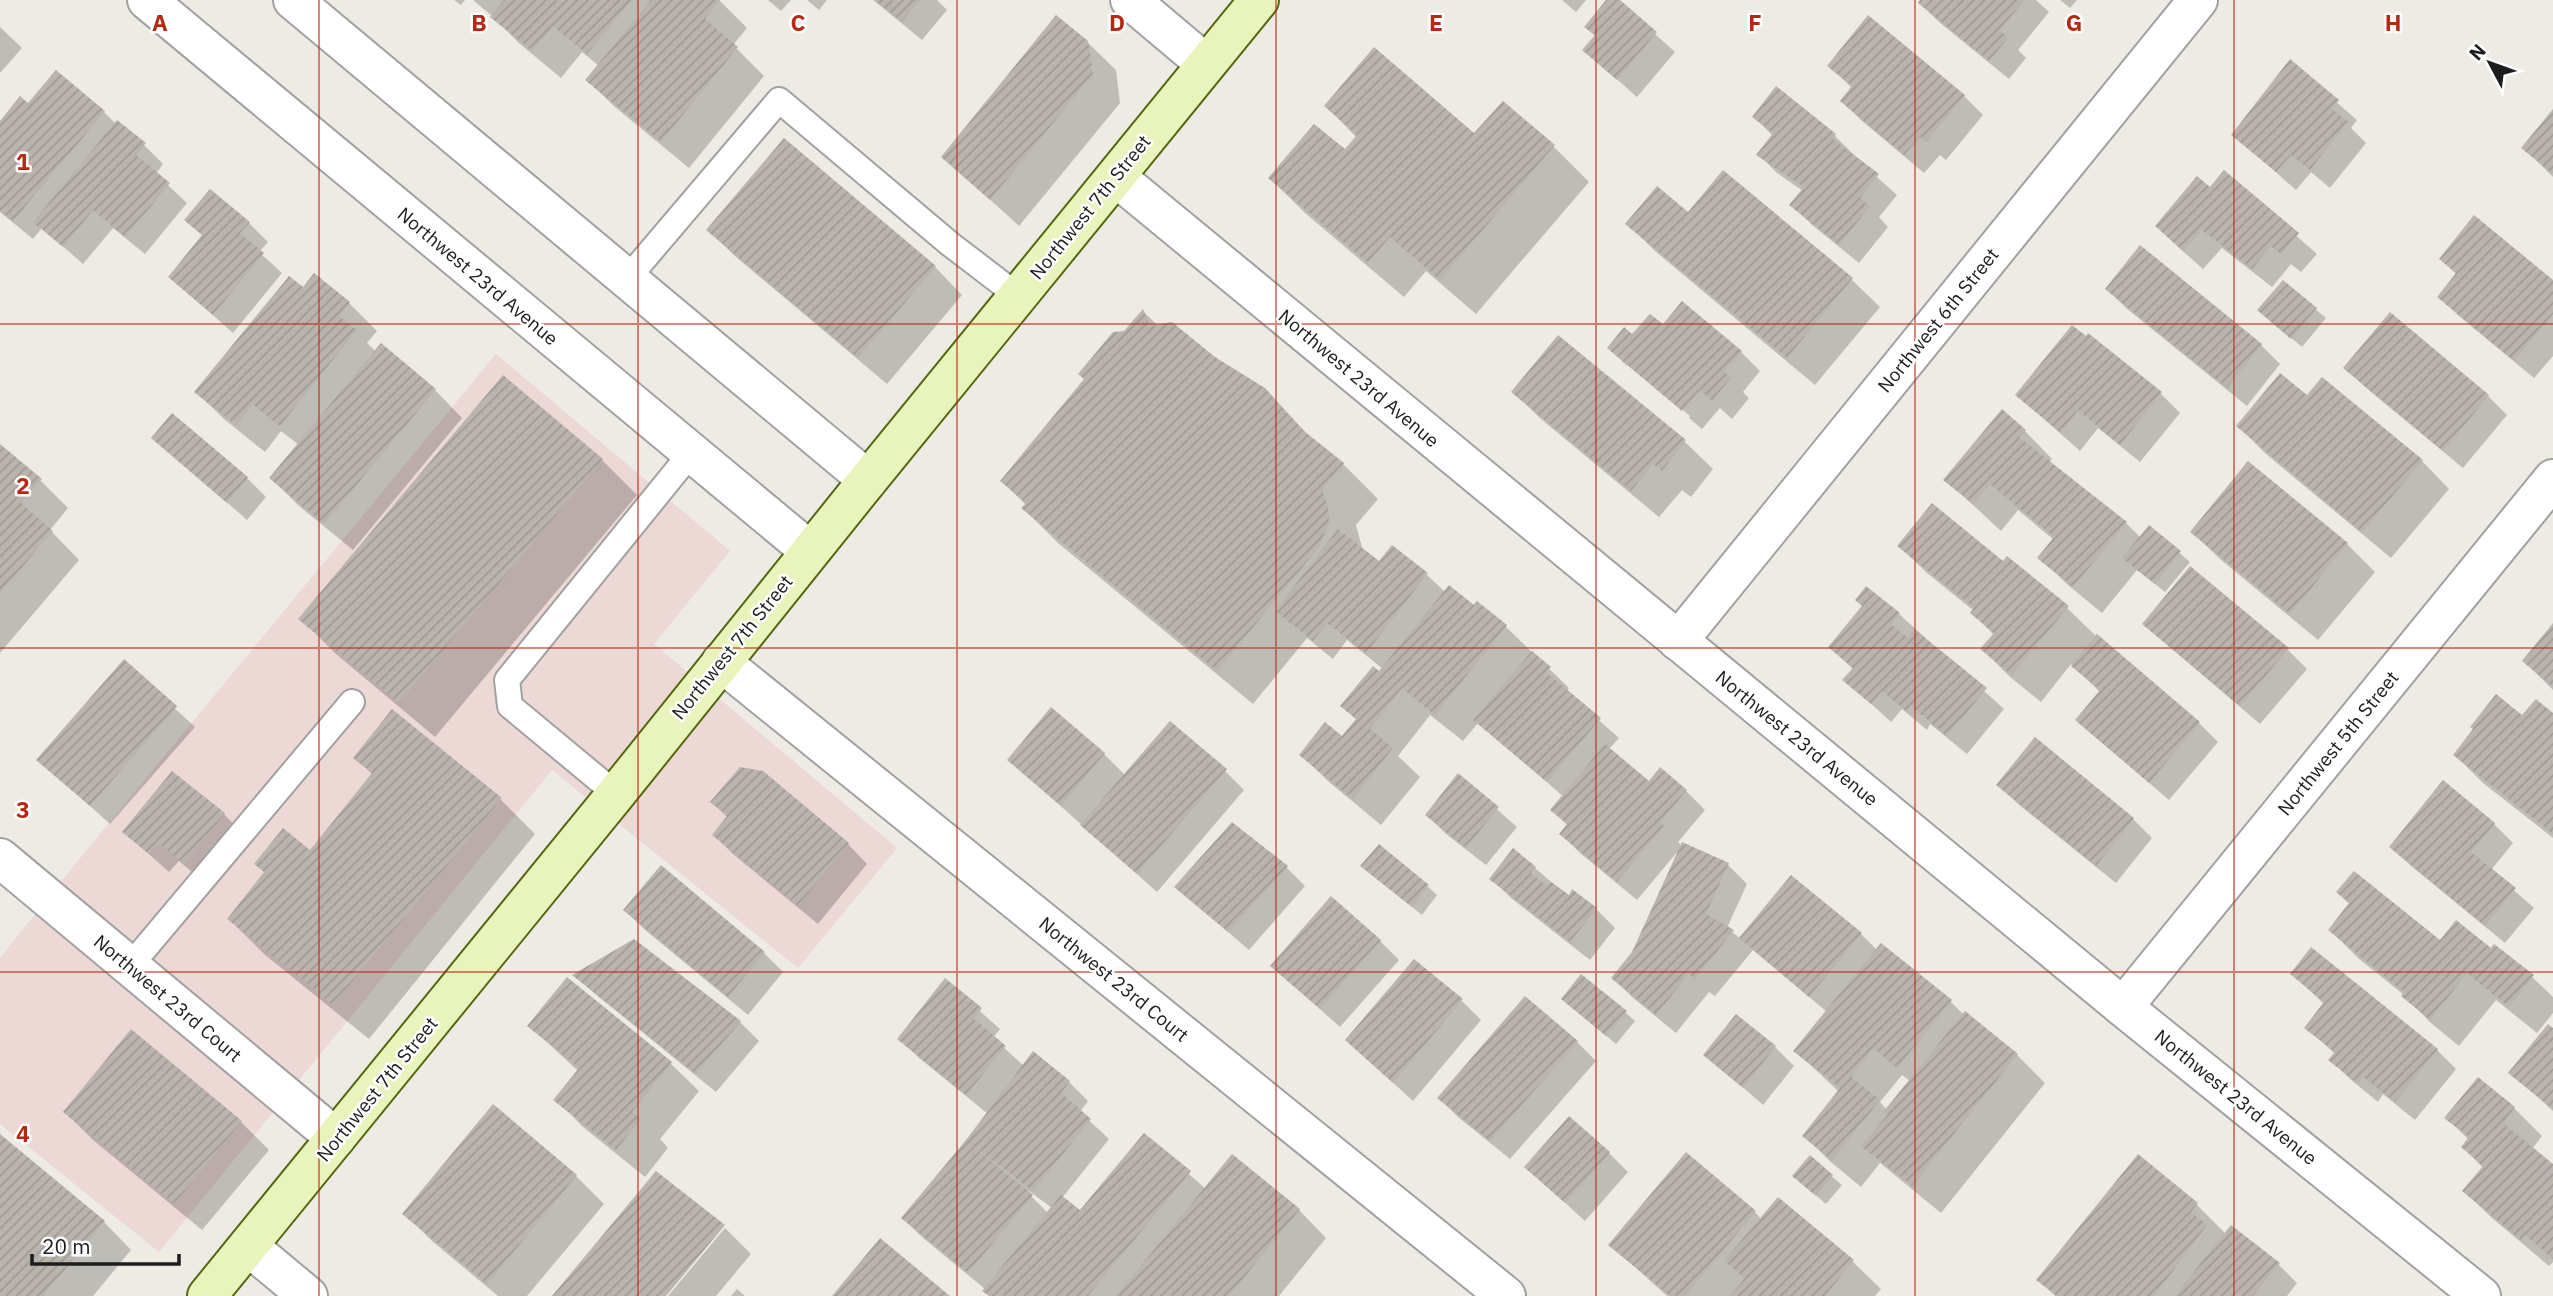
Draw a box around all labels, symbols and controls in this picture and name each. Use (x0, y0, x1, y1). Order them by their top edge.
text: A (152, 7, 168, 37)
text: B (471, 7, 487, 37)
text: C (791, 7, 806, 37)
text: D (1109, 7, 1125, 37)
text: E (1429, 7, 1443, 37)
text: F (1748, 7, 1762, 37)
text: G (2066, 7, 2082, 37)
text: H (2385, 7, 2401, 37)
north arrow (2455, 28, 2525, 98)
text: N (2464, 39, 2491, 65)
street label: Northwest 7th Street (1024, 130, 1156, 284)
text: 1 (16, 146, 30, 176)
street label: Northwest 23rd Avenue (393, 202, 563, 350)
street label: Northwest 6th Street (1872, 243, 2004, 397)
street label: Northwest 23rd Avenue (1274, 304, 1444, 452)
text: 2 (16, 470, 30, 500)
street label: Northwest 7th Street (666, 570, 798, 724)
street label: Northwest 23rd Avenue (1711, 665, 1883, 811)
street label: Northwest 5th Street (2272, 666, 2404, 820)
text: 3 (16, 794, 30, 824)
street label: Northwest 23rd Court (1034, 911, 1194, 1047)
street label: Northwest 23rd Court (89, 929, 247, 1067)
street label: Northwest 7th Street (311, 1012, 443, 1166)
street label: Northwest 23rd Avenue (2150, 1024, 2322, 1170)
text: 4 (16, 1118, 30, 1148)
scale bar (32, 1222, 178, 1266)
text: 20 m (42, 1232, 91, 1260)

